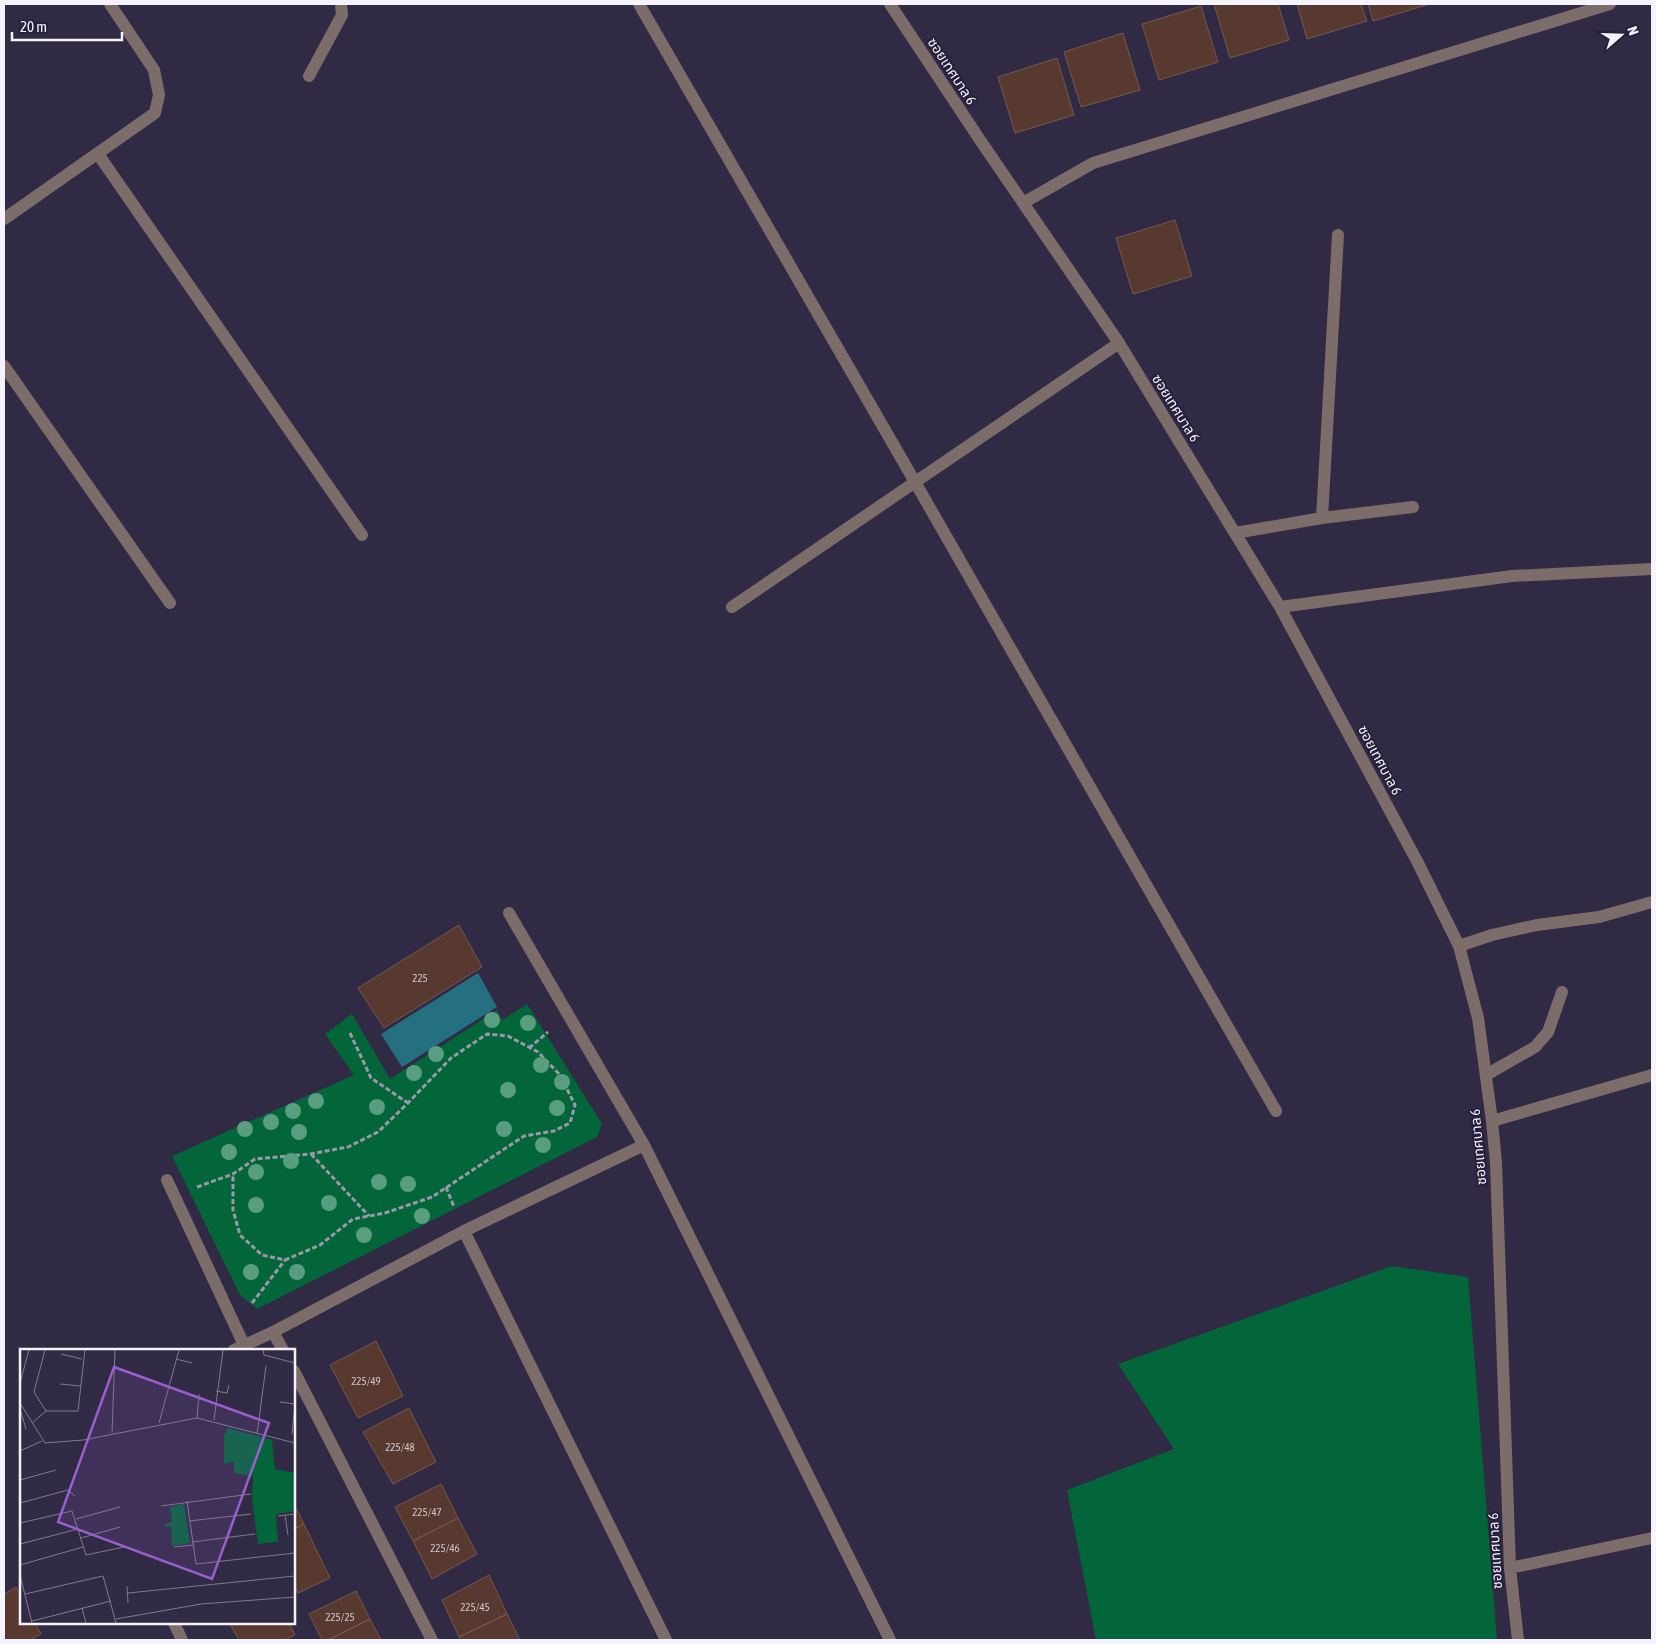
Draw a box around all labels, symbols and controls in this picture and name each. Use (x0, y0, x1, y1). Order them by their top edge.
scale bar (12, 10, 122, 42)
north arrow (1596, 10, 1646, 60)
text: 20 m (20, 18, 47, 35)
text: N (1624, 24, 1642, 37)
street label: ซอยเทศบาล 6 (925, 35, 980, 108)
street label: ซอยเทศบาล 6 (1149, 371, 1203, 445)
street label: ซอยเทศบาล 6 (1355, 723, 1405, 798)
house number: 225 (412, 972, 428, 984)
street label: ซอยเทศบาล 6 (1467, 1108, 1489, 1186)
inset map (20, 1349, 295, 1624)
house number: 225/49 (351, 1375, 381, 1387)
house number: 225/48 (385, 1441, 415, 1453)
house number: 225/47 (412, 1506, 442, 1518)
street label: ซอยเทศบาล 6 (1485, 1512, 1505, 1589)
house number: 225/46 (430, 1542, 460, 1554)
house number: 225/45 (460, 1601, 490, 1613)
house number: 225/25 (325, 1611, 355, 1623)

